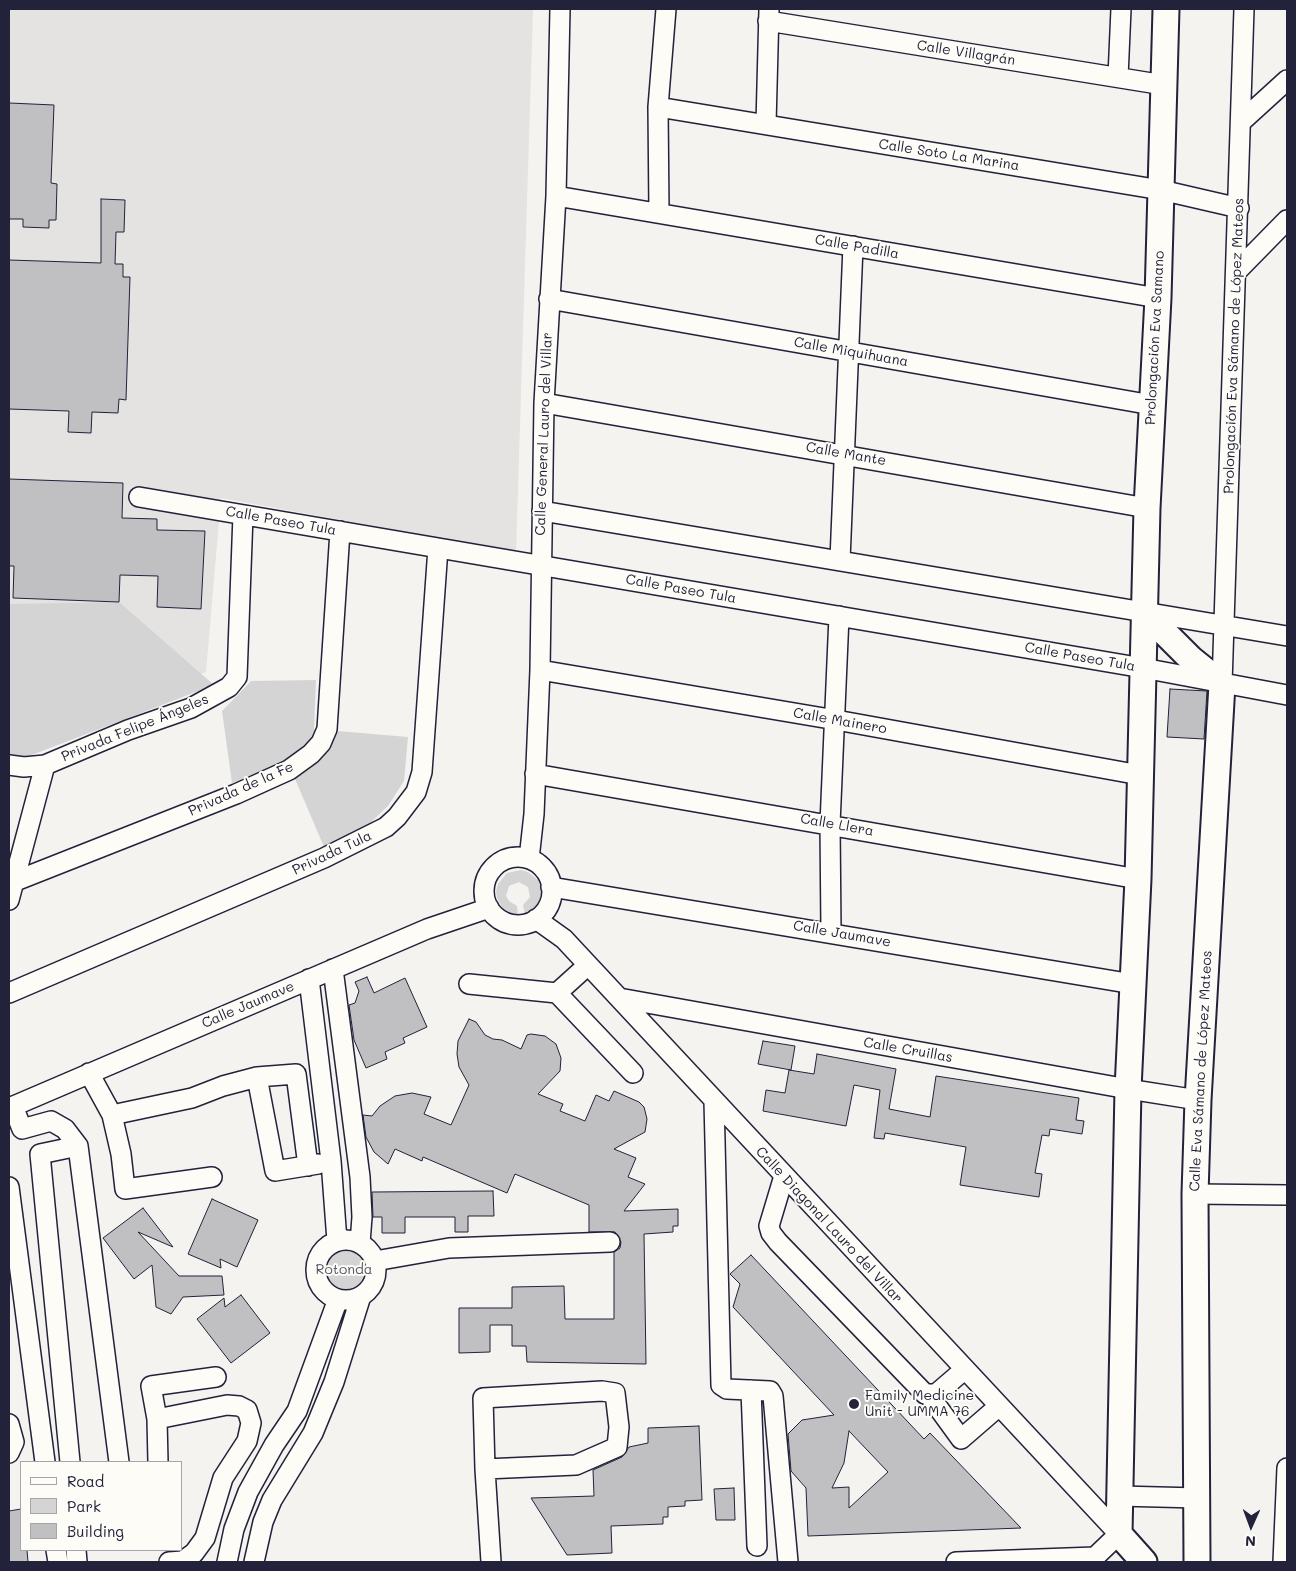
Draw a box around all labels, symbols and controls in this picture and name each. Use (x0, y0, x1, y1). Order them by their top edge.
street label: Calle Villagrán (916, 37, 1016, 69)
street label: Calle Soto La Marina (877, 136, 1021, 174)
street label: Prolongación Eva Sámano de López Mateos (1220, 198, 1248, 494)
street label: Calle Padilla (814, 231, 900, 263)
street label: Prolongación Eva Samano (1142, 250, 1168, 426)
street label: Calle General Lauro del Villar (532, 332, 556, 536)
street label: Calle Miquihuana (792, 334, 910, 370)
street label: Calle Mante (804, 439, 888, 469)
street label: Calle Paseo Tula (224, 503, 338, 539)
street label: Calle Paseo Tula (624, 571, 738, 607)
street label: Calle Paseo Tula (1023, 639, 1137, 675)
street label: Privada Felipe Ángeles (59, 691, 211, 765)
street label: Calle Mainero (792, 704, 888, 738)
street label: Privada de la Fe (186, 758, 296, 820)
street label: Calle Llera (799, 810, 875, 840)
street label: Privada Tula (290, 827, 374, 879)
street label: Calle Jaumave (792, 917, 892, 951)
street label: Calle Eva Sámano de López Mateos (1186, 950, 1216, 1192)
street label: Calle Jaumave (199, 978, 297, 1032)
street label: Calle Cruillas (862, 1034, 954, 1066)
street label: Calle Diagonal Lauro del Villar (752, 1143, 906, 1307)
park label: Rotonda (315, 1262, 373, 1278)
place label: Family Medicine Unit - UMMA 76 (865, 1388, 974, 1420)
marker: Family Medicine Unit - UMMA 76 (847, 1397, 861, 1411)
legend (20, 1461, 182, 1551)
text: Road (67, 1471, 104, 1491)
text: Park (67, 1496, 101, 1516)
north arrow (1226, 1501, 1276, 1551)
text: Building (67, 1521, 124, 1541)
text: N (1245, 1532, 1256, 1551)

